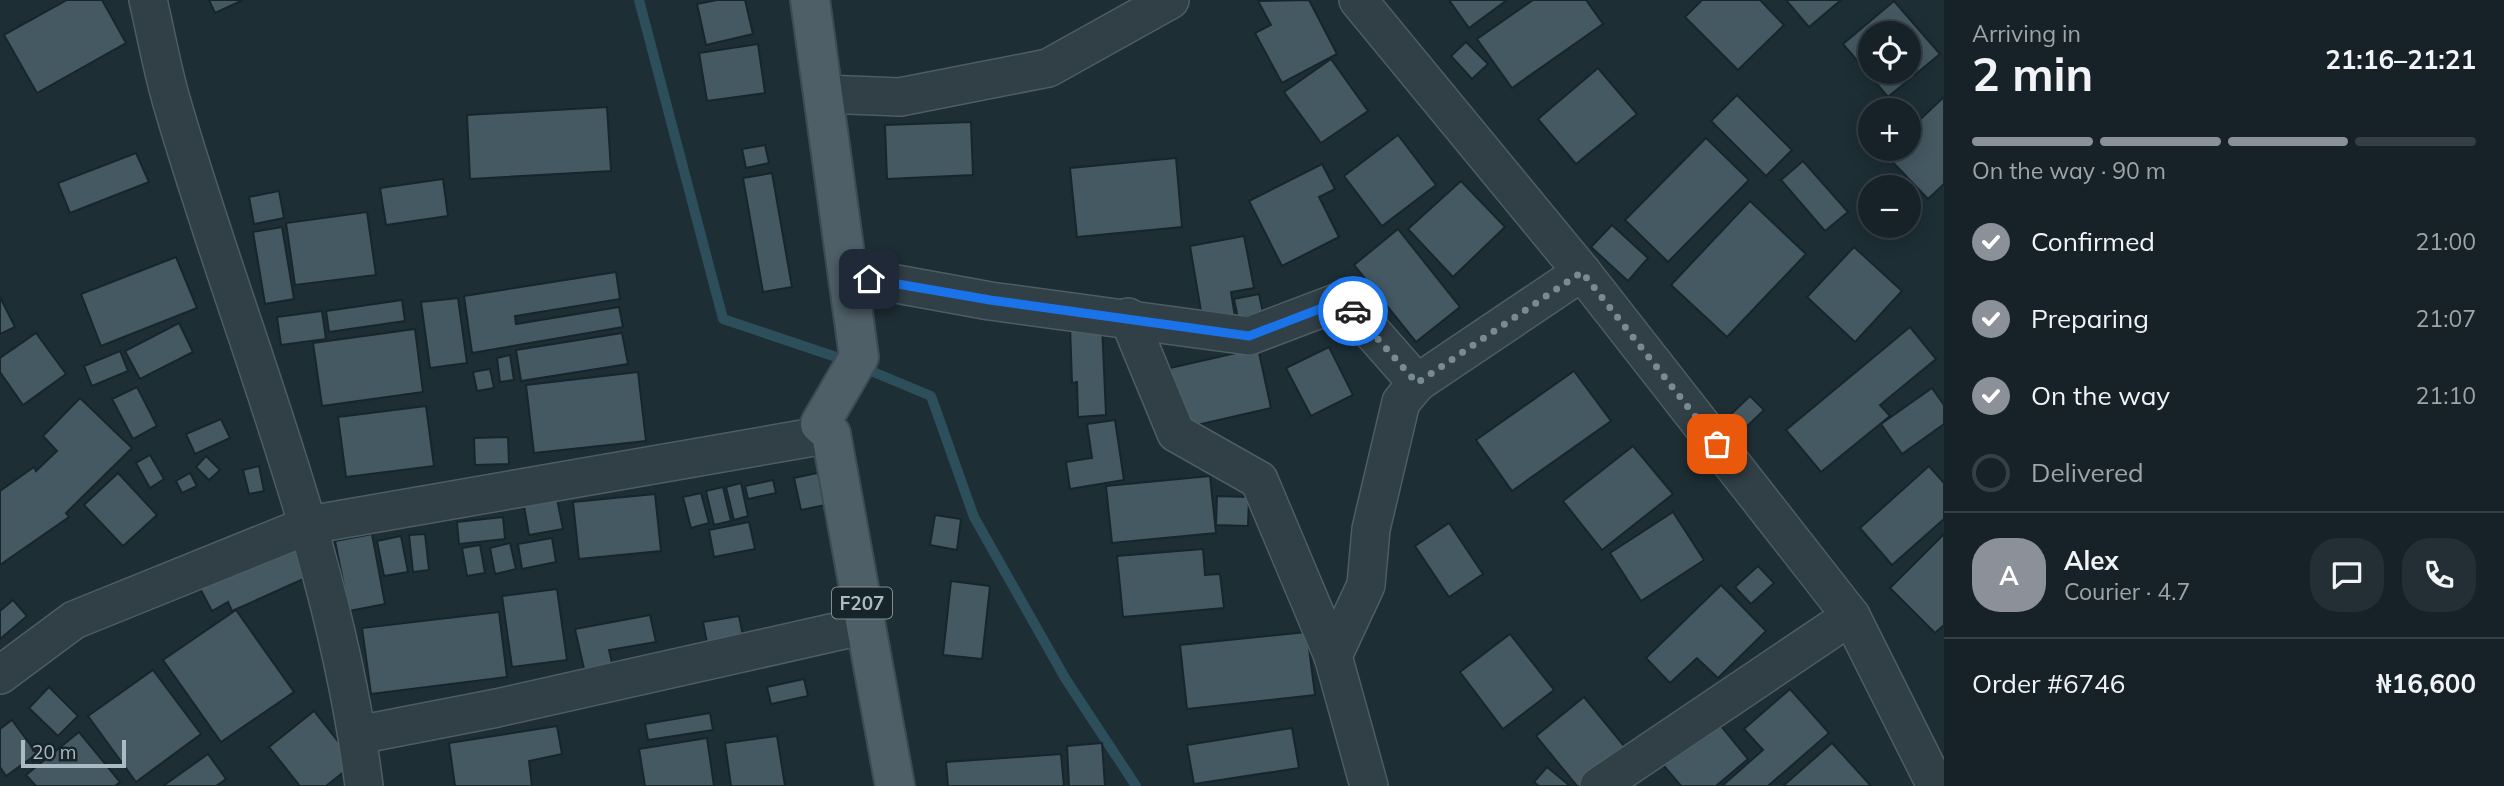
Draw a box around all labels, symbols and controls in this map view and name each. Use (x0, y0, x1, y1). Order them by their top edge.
text: Arriving in (1972, 19, 2081, 48)
map controls (1858, 21, 1921, 238)
button: locate (1858, 21, 1921, 84)
text: 21:16–21:21 (2325, 43, 2476, 76)
text: 2 min (1972, 45, 2093, 103)
button: + (1858, 98, 1921, 161)
text: On the way · 90 m (1972, 156, 2166, 185)
button: − (1858, 175, 1921, 238)
icon: check (1972, 223, 2010, 261)
text: Confirmed (2031, 225, 2155, 258)
text: 21:00 (2416, 227, 2476, 256)
pin (839, 249, 899, 309)
icon: home (850, 260, 888, 298)
courier (1318, 276, 1388, 346)
icon: car (1334, 292, 1372, 330)
icon: check (1972, 300, 2010, 338)
text: Preparing (2031, 302, 2149, 335)
text: 21:07 (2416, 304, 2476, 333)
icon: check (1972, 377, 2010, 415)
text: On the way (2031, 379, 2170, 412)
text: 21:10 (2416, 381, 2476, 410)
pin (1687, 414, 1747, 474)
icon: bag (1698, 425, 1736, 463)
text: Delivered (2031, 456, 2144, 489)
button: chat (2310, 538, 2384, 612)
button: phone (2402, 538, 2476, 612)
text: Alex (2064, 544, 2119, 577)
text: A (1999, 559, 2019, 592)
text: Courier · 4.7 (2064, 577, 2190, 606)
road number: F207 (832, 588, 892, 618)
text: Order #6746 (1972, 667, 2125, 700)
text: ₦16,600 (2376, 667, 2476, 700)
scale bar (21, 737, 126, 769)
text: 20 m (32, 740, 76, 764)

